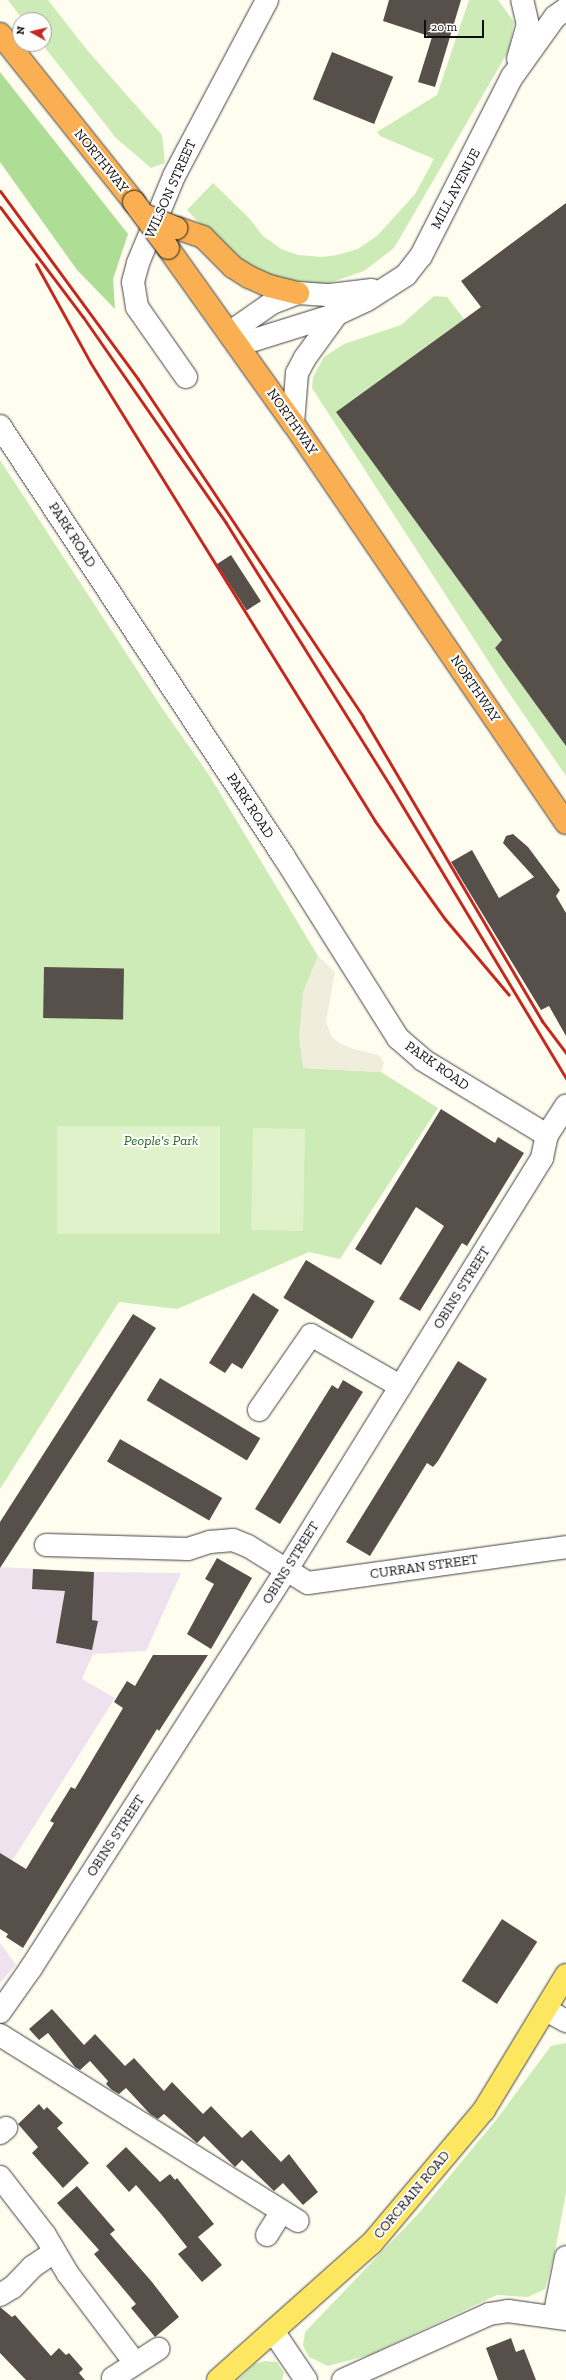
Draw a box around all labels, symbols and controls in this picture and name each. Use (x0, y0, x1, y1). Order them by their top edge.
north arrow (12, 12, 52, 52)
scale bar (426, 12, 486, 38)
text: 20 m (431, 20, 457, 34)
text: N (14, 25, 28, 35)
street label: NORTHWAY (70, 126, 132, 196)
street label: WILSON STREET (142, 137, 200, 241)
street label: MILL AVENUE (428, 146, 484, 232)
street label: NORTHWAY (263, 386, 321, 458)
street label: PARK ROAD (45, 499, 99, 571)
street label: NORTHWAY (447, 652, 503, 726)
street label: PARK ROAD (223, 770, 277, 842)
street label: PARK ROAD (402, 1038, 472, 1094)
park label: People's Park (124, 1133, 198, 1149)
street label: OBINS STREET (430, 1244, 494, 1332)
street label: OBINS STREET (259, 1519, 323, 1607)
street label: CURRAN STREET (369, 1551, 479, 1583)
street label: OBINS STREET (83, 1792, 149, 1880)
street label: CORCRAIN ROAD (370, 2148, 454, 2242)

